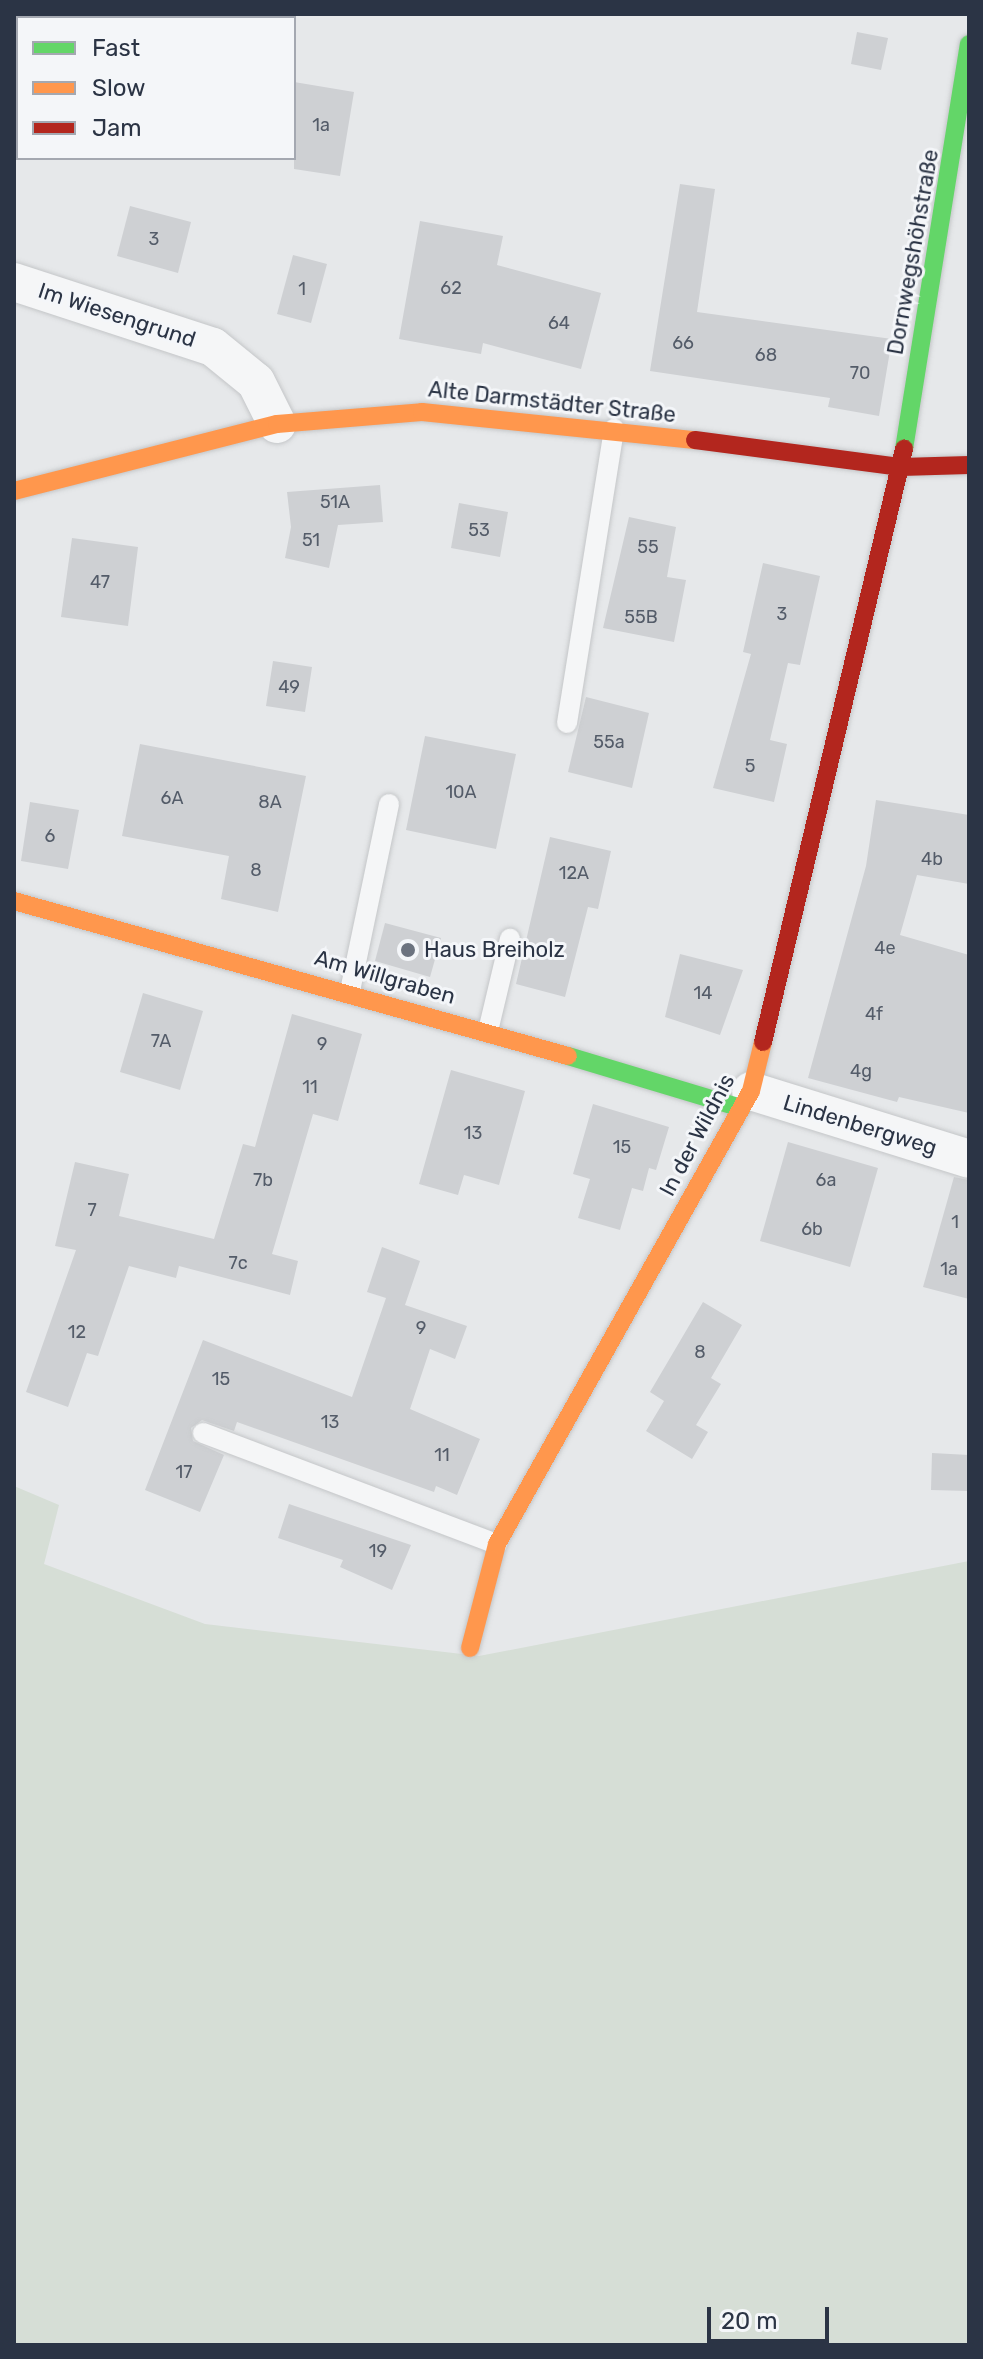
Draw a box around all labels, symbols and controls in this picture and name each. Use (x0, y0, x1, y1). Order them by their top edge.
legend (16, 16, 296, 160)
text: Fast (92, 34, 140, 62)
text: Slow (92, 74, 145, 102)
text: Jam (92, 114, 142, 142)
house number: 1a (312, 114, 330, 136)
street label: Dornwegshöhstraße (882, 147, 944, 357)
house number: 3 (149, 228, 159, 250)
street label: Im Wiesengrund (35, 277, 199, 353)
house number: 62 (440, 277, 462, 299)
house number: 1 (298, 278, 306, 300)
house number: 64 (548, 312, 570, 334)
house number: 66 (672, 332, 694, 354)
house number: 68 (755, 344, 777, 366)
house number: 70 (850, 362, 870, 384)
street label: Alte Darmstädter Straße (427, 376, 677, 428)
house number: 51A (320, 491, 350, 513)
house number: 53 (468, 519, 490, 541)
house number: 51 (302, 529, 320, 551)
house number: 55 (637, 536, 659, 558)
house number: 47 (90, 571, 110, 593)
house number: 3 (777, 603, 787, 625)
house number: 55B (624, 606, 658, 628)
house number: 49 (278, 676, 300, 698)
house number: 55a (593, 731, 625, 753)
house number: 5 (745, 755, 755, 777)
house number: 10A (445, 781, 477, 803)
house number: 6A (161, 787, 183, 809)
house number: 8A (258, 791, 282, 813)
house number: 6 (45, 825, 55, 847)
house number: 4b (921, 848, 943, 870)
house number: 8 (250, 859, 262, 881)
house number: 12A (559, 862, 589, 884)
place label: Haus Breiholz (424, 937, 565, 963)
house number: 4e (874, 937, 896, 959)
marker: Haus Breiholz (399, 941, 417, 959)
street label: Am Willgraben (311, 944, 459, 1010)
house number: 14 (694, 982, 712, 1004)
house number: 4f (865, 1003, 883, 1025)
house number: 7A (151, 1030, 171, 1052)
house number: 9 (317, 1033, 327, 1055)
house number: 4g (850, 1060, 872, 1082)
street label: In der Wildnis (654, 1069, 740, 1201)
house number: 11 (302, 1076, 318, 1098)
street label: Lindenbergweg (780, 1089, 940, 1161)
house number: 13 (464, 1122, 482, 1144)
house number: 15 (613, 1136, 631, 1158)
house number: 7b (253, 1169, 273, 1191)
house number: 6a (816, 1169, 836, 1191)
house number: 7 (87, 1199, 97, 1221)
house number: 1 (951, 1211, 959, 1233)
house number: 6b (801, 1218, 823, 1240)
house number: 7c (228, 1252, 248, 1274)
house number: 1a (940, 1258, 958, 1280)
house number: 9 (416, 1317, 426, 1339)
house number: 12 (68, 1321, 86, 1343)
house number: 8 (694, 1341, 706, 1363)
house number: 15 (212, 1368, 230, 1390)
house number: 13 (321, 1411, 339, 1433)
house number: 11 (434, 1444, 450, 1466)
house number: 17 (176, 1461, 192, 1483)
house number: 19 (369, 1540, 387, 1562)
scale bar (711, 2291, 833, 2341)
text: 20 m (721, 2307, 778, 2335)

